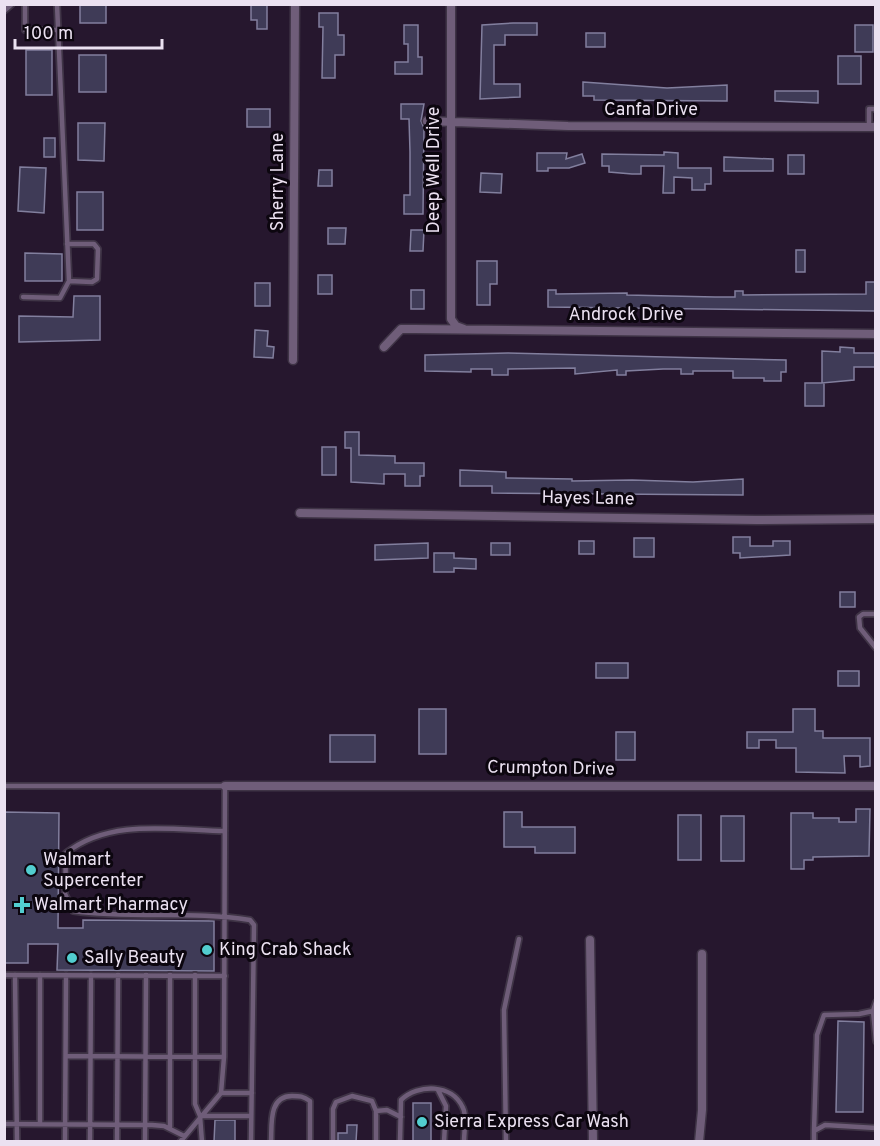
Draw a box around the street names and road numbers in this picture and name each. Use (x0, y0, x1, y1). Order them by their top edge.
street label: Canfa Drive (604, 99, 698, 122)
street label: Deep Well Drive (423, 107, 446, 233)
street label: Sherry Lane (267, 133, 290, 231)
street label: Androck Drive (568, 304, 684, 327)
street label: Hayes Lane (541, 487, 635, 511)
street label: Crumpton Drive (487, 756, 615, 782)

